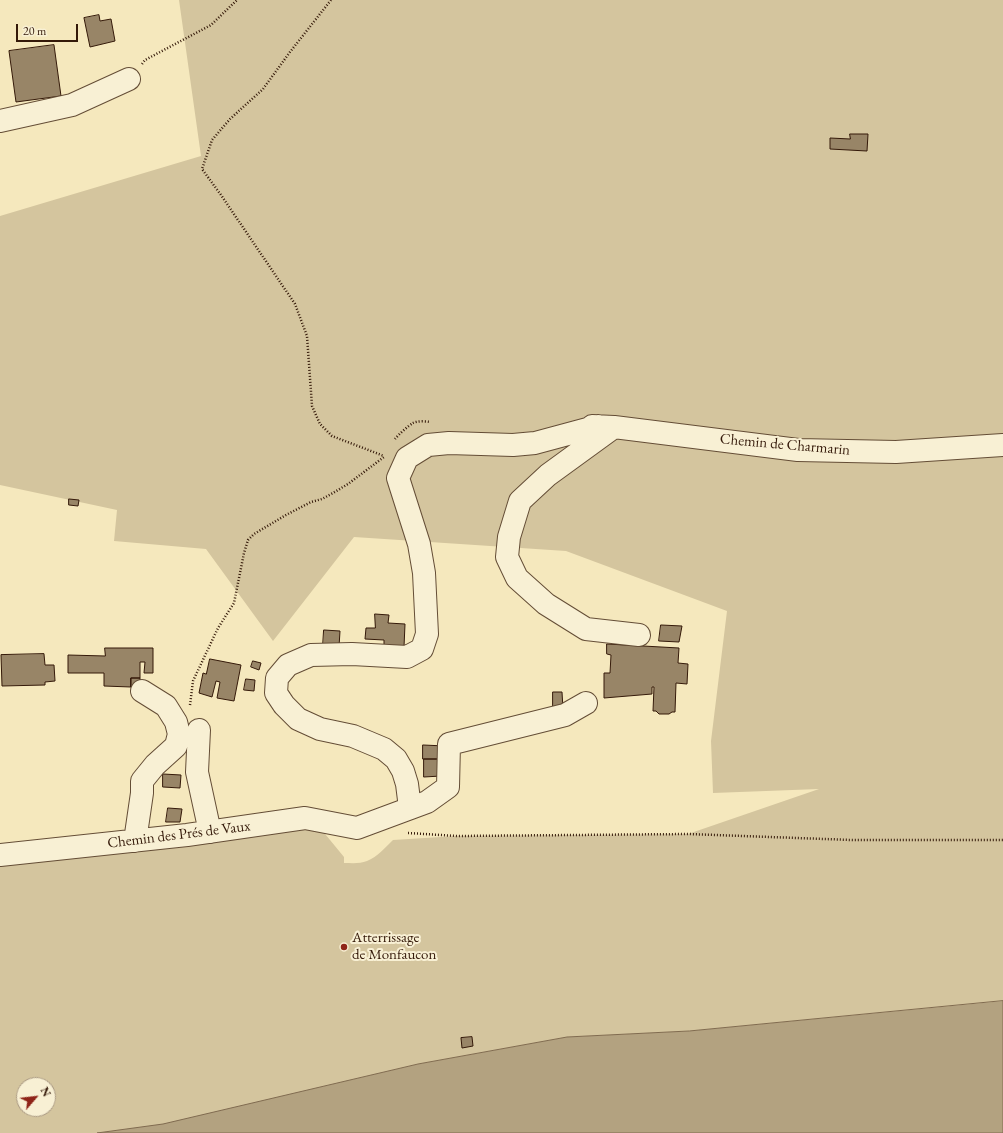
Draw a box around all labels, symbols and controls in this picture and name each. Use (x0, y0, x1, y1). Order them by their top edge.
scale bar (18, 16, 80, 42)
text: 20 m (23, 23, 46, 39)
street label: Chemin de Charmarin (719, 430, 851, 460)
street label: Chemin des Prés de Vaux (106, 817, 252, 853)
place label: Atterrissage de Monfaucon (352, 929, 436, 964)
marker: Atterrissage de Monfaucon (339, 942, 349, 952)
north arrow (16, 1077, 56, 1117)
text: N (37, 1085, 54, 1099)

